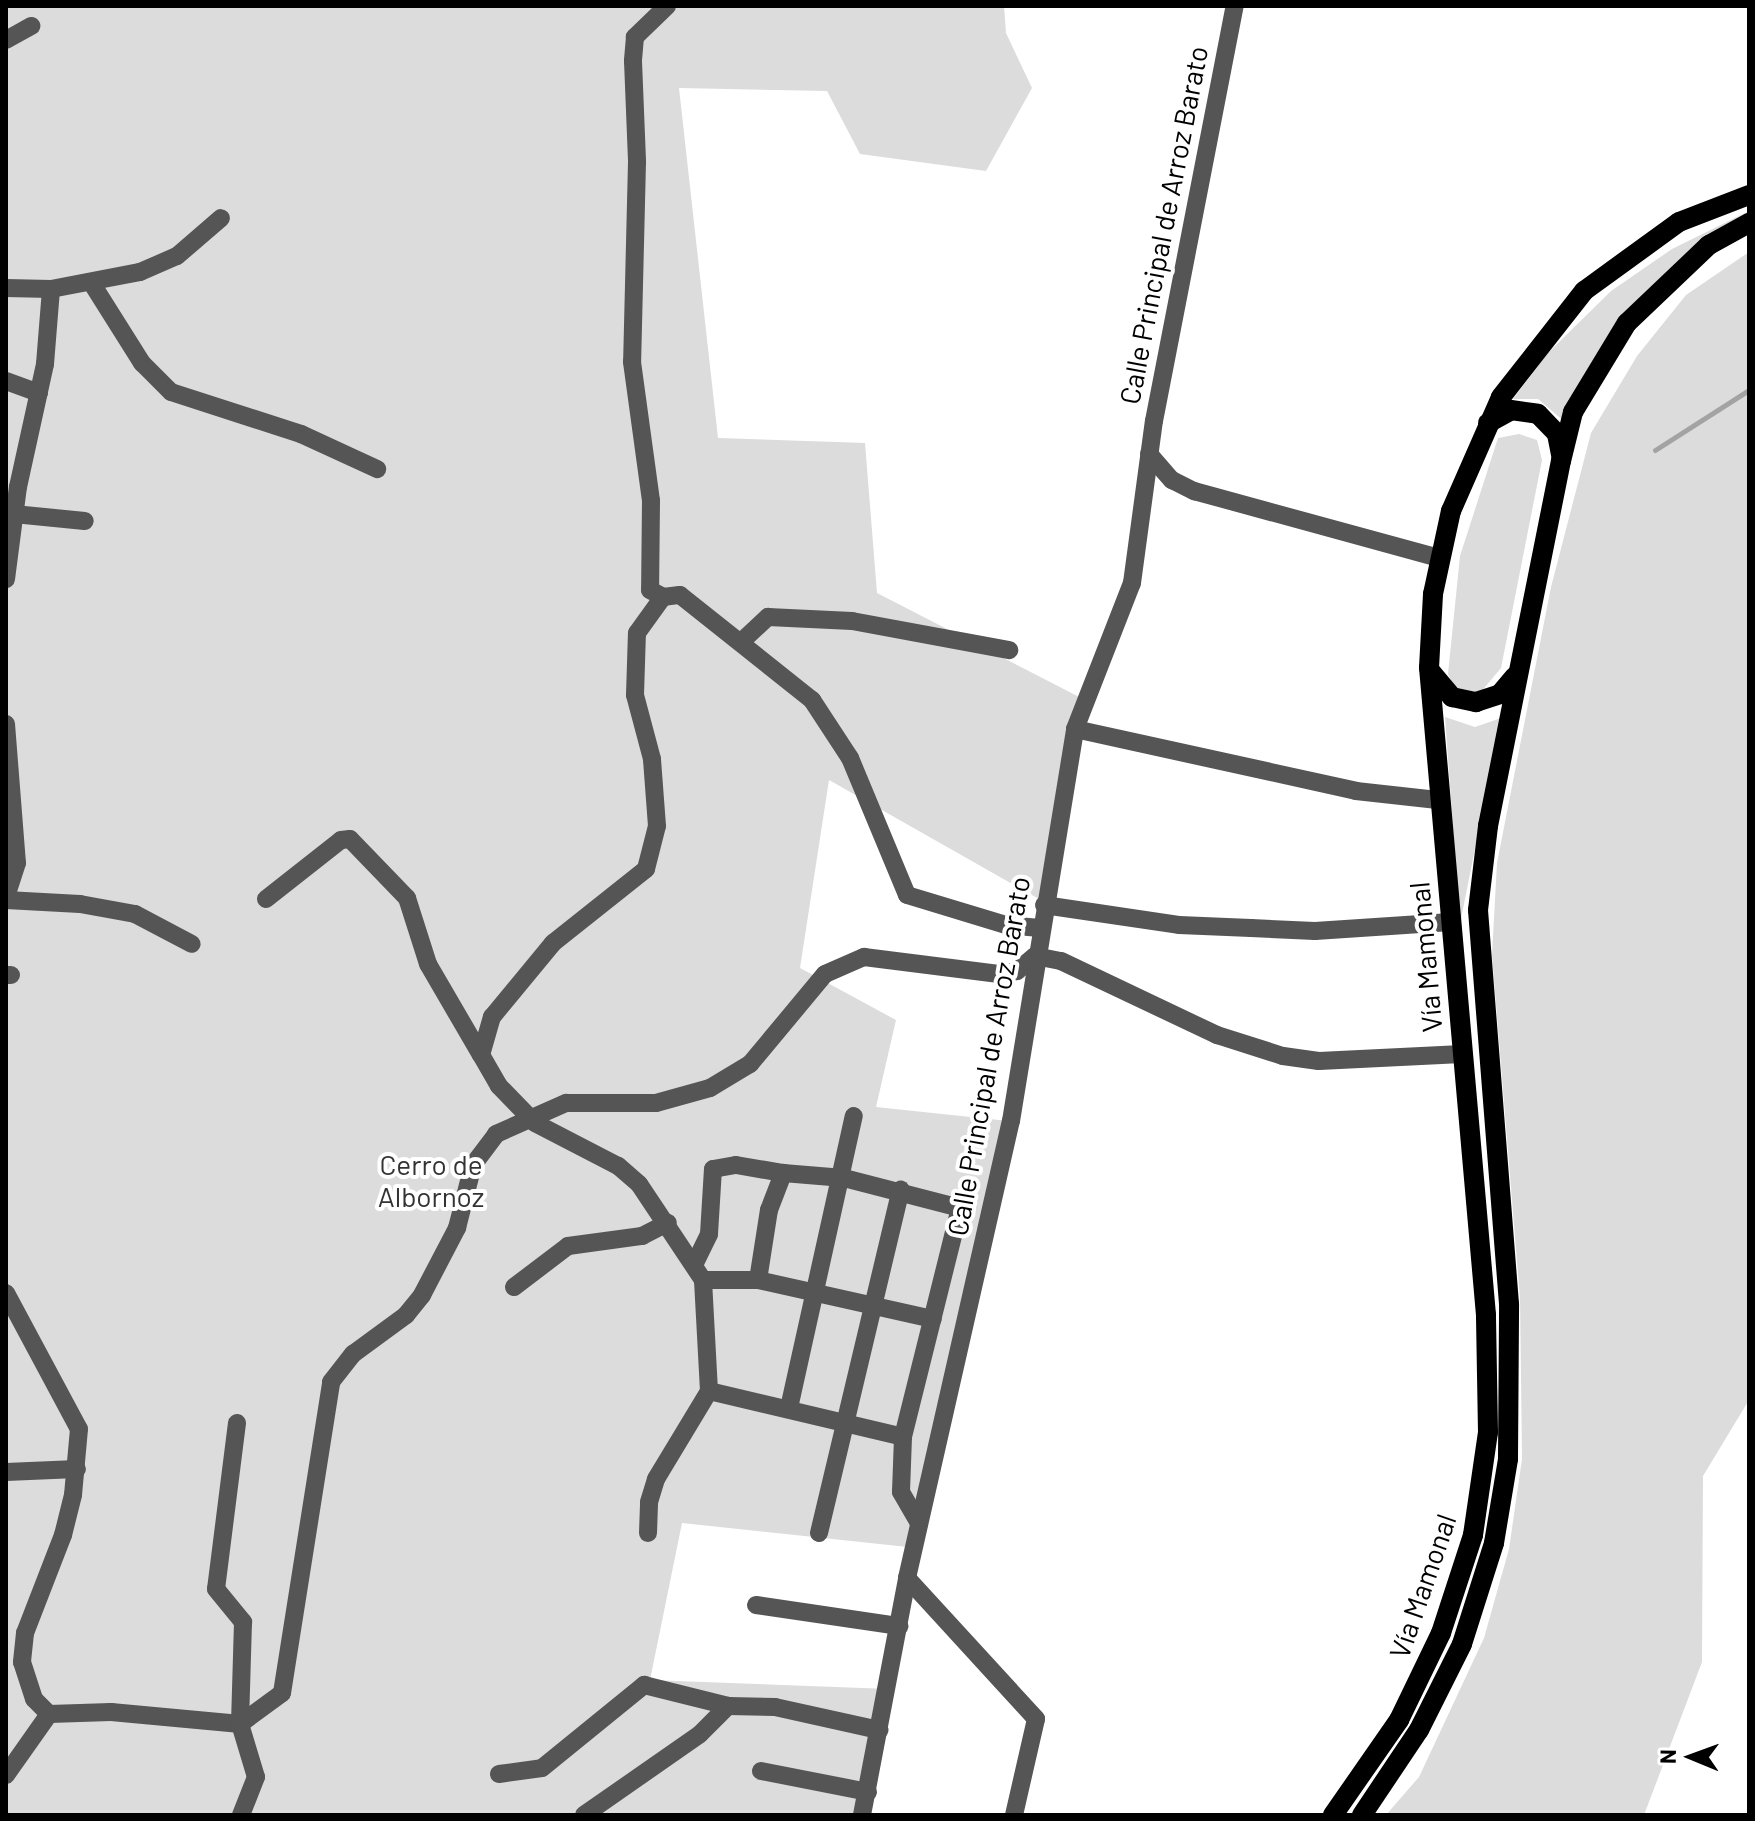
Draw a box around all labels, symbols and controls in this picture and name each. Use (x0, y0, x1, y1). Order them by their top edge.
street label: Calle Principal de Arroz Barato (1112, 43, 1214, 407)
street label: Calle Principal de Arroz Barato (940, 874, 1036, 1238)
street label: Vía Mamonal (1402, 880, 1448, 1034)
park label: Cerro de Albornoz (378, 1147, 484, 1213)
street label: Vía Mamonal (1382, 1509, 1462, 1663)
north arrow (1651, 1717, 1731, 1797)
text: N (1654, 1749, 1680, 1764)

